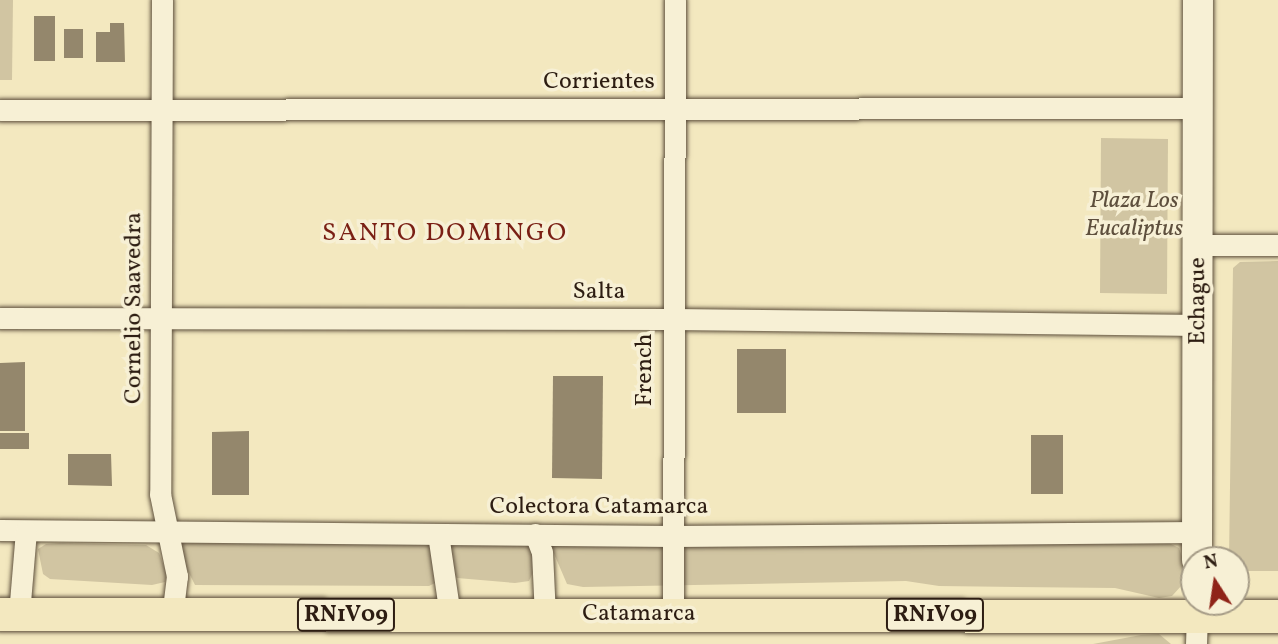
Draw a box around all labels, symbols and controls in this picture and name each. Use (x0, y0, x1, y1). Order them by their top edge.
street label: Corrientes (543, 69, 655, 97)
park label: Plaza Los Eucaliptus (1085, 188, 1183, 244)
street label: Cornelio Saavedra (121, 212, 149, 404)
district label: SANTO DOMINGO (324, 218, 566, 250)
street label: Echague (1185, 257, 1213, 345)
street label: Salta (573, 279, 625, 307)
street label: French (632, 334, 660, 406)
street label: Colectora Catamarca (490, 494, 708, 522)
north arrow (1180, 546, 1250, 616)
text: N (1202, 548, 1220, 577)
road number: RN1V09 (295, 596, 397, 635)
road number: RN1V09 (884, 596, 986, 635)
street label: Catamarca (582, 601, 696, 629)

